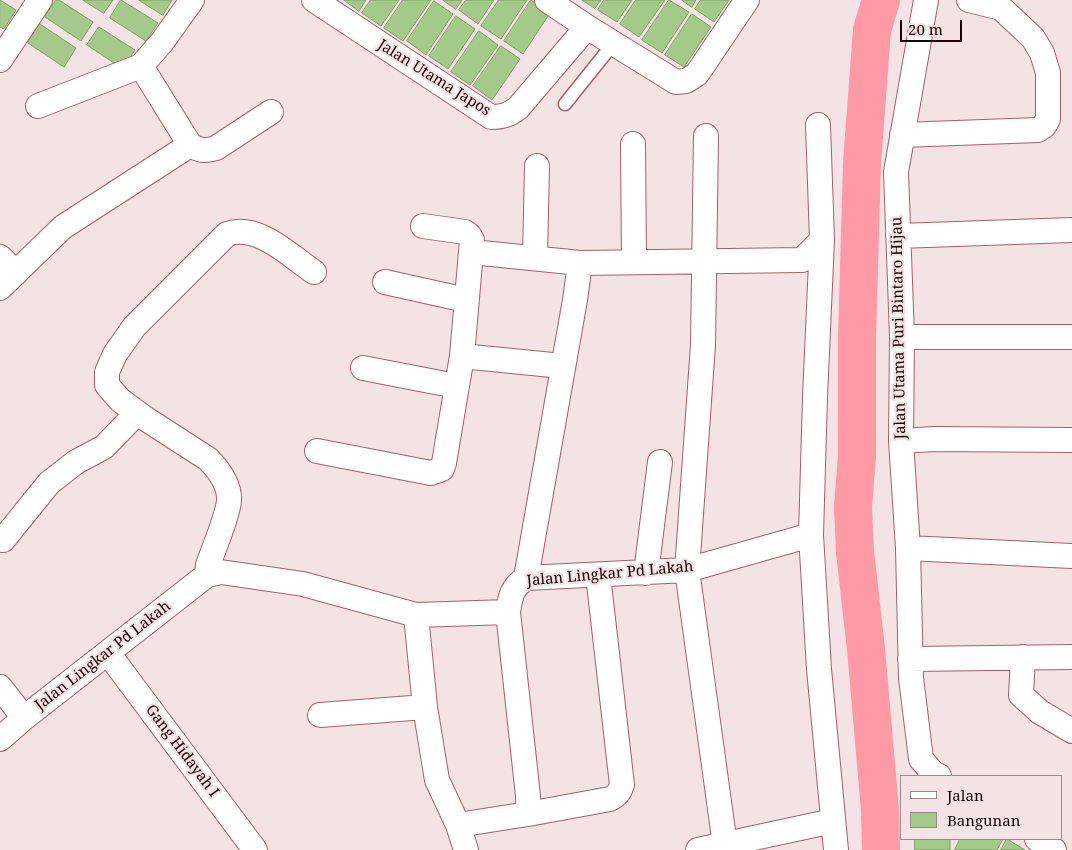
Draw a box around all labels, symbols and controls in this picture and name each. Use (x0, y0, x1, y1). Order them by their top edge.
scale bar (902, 10, 964, 42)
text: 20 m (908, 19, 943, 39)
street label: Jalan Utama Japos (374, 36, 494, 120)
street label: Jalan Utama Puri Bintaro Hijau (888, 217, 910, 439)
street label: Jalan Lingkar Pd Lakah (526, 558, 694, 590)
street label: Jalan Lingkar Pd Lakah (32, 597, 174, 715)
street label: Gang Hidayah I (142, 701, 222, 801)
legend (900, 775, 1062, 840)
text: Jalan (947, 785, 984, 805)
text: Bangunan (947, 810, 1020, 830)

